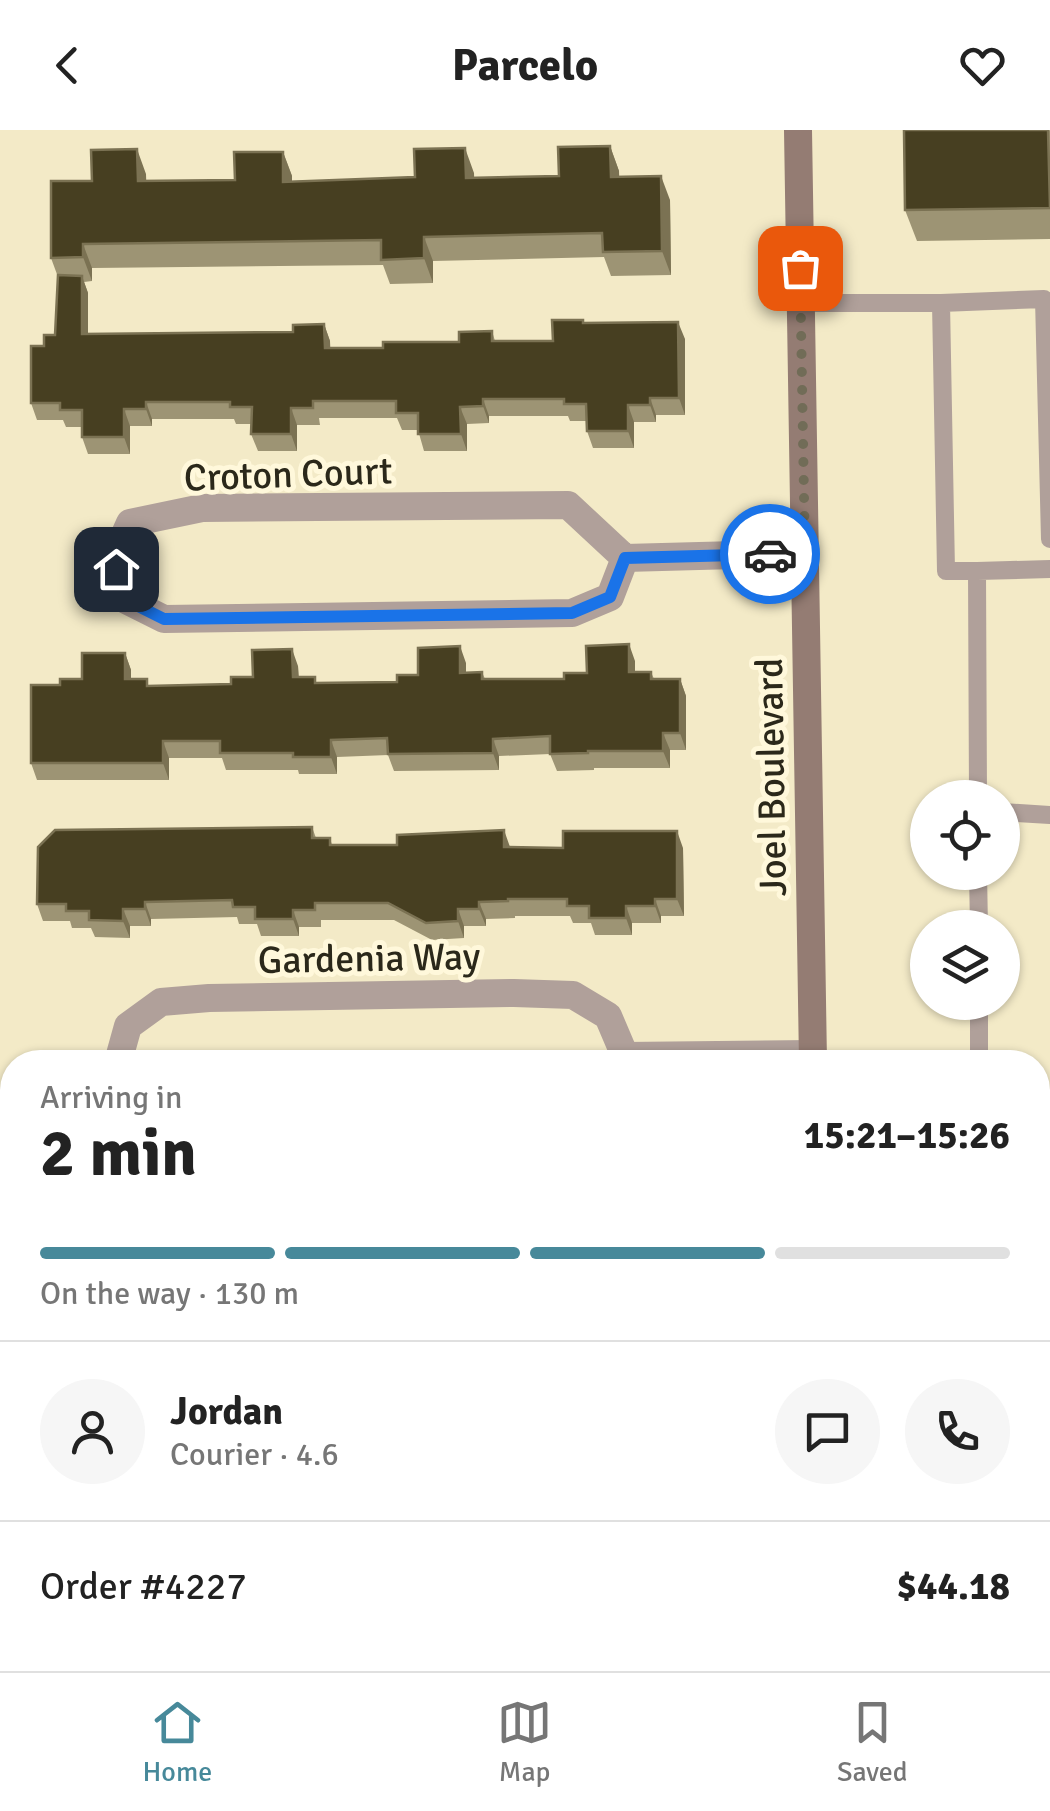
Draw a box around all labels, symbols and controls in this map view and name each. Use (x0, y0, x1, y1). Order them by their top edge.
icon: back (40, 38, 95, 93)
text: Parcelo (452, 38, 598, 93)
icon: heart (955, 38, 1010, 93)
pin (758, 226, 843, 311)
icon: bag (773, 241, 828, 296)
street label: Croton Court (183, 447, 393, 502)
courier (720, 504, 820, 604)
pin (74, 527, 159, 612)
icon: car (743, 527, 798, 582)
icon: home (89, 542, 144, 597)
street label: Joel Boulevard (746, 657, 797, 897)
map controls (910, 780, 1020, 1020)
button: locate (910, 780, 1020, 890)
button: layers (910, 910, 1020, 1020)
street label: Gardenia Way (257, 933, 481, 984)
text: Arriving in (40, 1078, 182, 1117)
text: 15:21–15:26 (804, 1112, 1010, 1159)
text: 2 min (40, 1114, 197, 1194)
text: On the way · 130 m (40, 1274, 299, 1313)
button: person (40, 1379, 145, 1484)
button: chat (775, 1379, 880, 1484)
button: phone (905, 1379, 1010, 1484)
text: Jordan (170, 1388, 283, 1435)
text: Courier · 4.6 (170, 1435, 339, 1474)
text: Order #4227 (40, 1563, 247, 1610)
text: $44.18 (897, 1563, 1010, 1610)
tab: Home (142, 1695, 212, 1789)
tab: Map (497, 1695, 552, 1789)
tab: Saved (837, 1695, 908, 1789)

